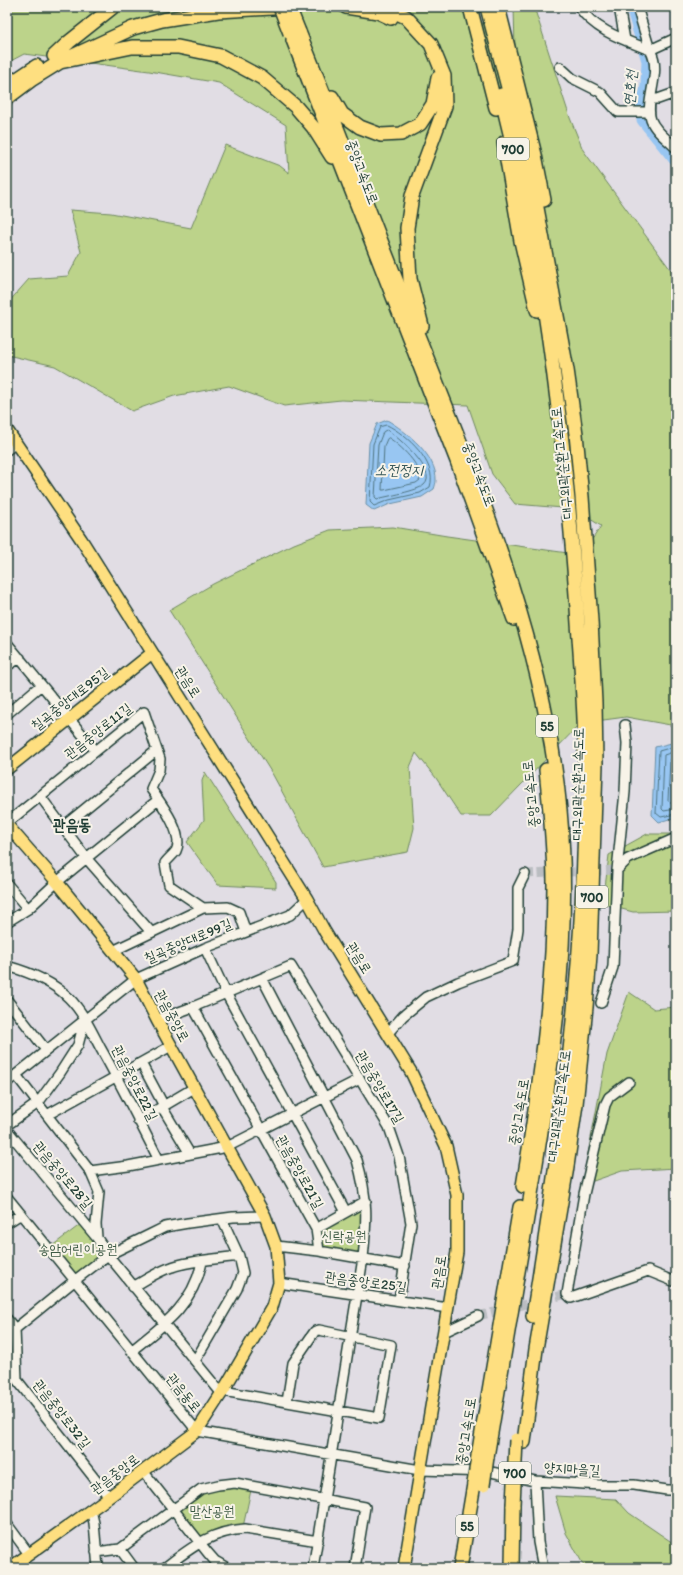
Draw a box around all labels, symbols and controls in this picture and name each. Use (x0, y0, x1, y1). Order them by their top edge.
water label: 연호천 (619, 67, 641, 107)
street label: 중앙고속도로 (342, 137, 382, 207)
road number: 700 (497, 138, 529, 160)
street label: 대구외곽순환고속도로 (548, 406, 576, 520)
street label: 중앙고속도로 (459, 439, 499, 509)
water label: 소전정지 (375, 461, 425, 479)
street label: 칠곡중앙대로95길 (28, 663, 113, 734)
street label: 관음로 (172, 663, 204, 701)
street label: 관음중앙로11길 (61, 699, 136, 763)
road number: 55 (536, 715, 558, 737)
street label: 대구외곽순환고속도로 (569, 728, 587, 840)
street label: 중앙고속도로 (519, 759, 543, 829)
district label: 관음동 (53, 815, 91, 834)
road number: 700 (576, 886, 608, 908)
street label: 칠곡중앙대로99길 (142, 915, 235, 967)
street label: 관음로 (343, 939, 375, 977)
street label: 관음중앙로 (151, 987, 193, 1045)
street label: 관음중앙로22길 (109, 1042, 162, 1124)
street label: 관음중앙로17길 (352, 1048, 408, 1127)
street label: 대구외곽순환고속도로 (544, 1049, 574, 1163)
street label: 중앙고속도로 (505, 1077, 533, 1147)
street label: 관음중앙로21길 (273, 1132, 328, 1212)
street label: 관음중앙로28길 (30, 1138, 97, 1213)
park label: 신락공원 (321, 1228, 367, 1245)
park label: 송암어린이공원 (39, 1241, 117, 1258)
street label: 관음로 (428, 1254, 450, 1290)
street label: 관음중앙로25길 (324, 1268, 409, 1296)
street label: 관음동로 (163, 1370, 205, 1416)
street label: 관음중앙로32길 (30, 1376, 95, 1452)
street label: 중앙고속도로 (452, 1396, 480, 1466)
street label: 관음중앙로 (87, 1450, 143, 1498)
street label: 양지마을길 (543, 1459, 601, 1479)
road number: 700 (499, 1462, 531, 1484)
park label: 말산공원 (189, 1503, 235, 1520)
road number: 55 (456, 1515, 478, 1537)

